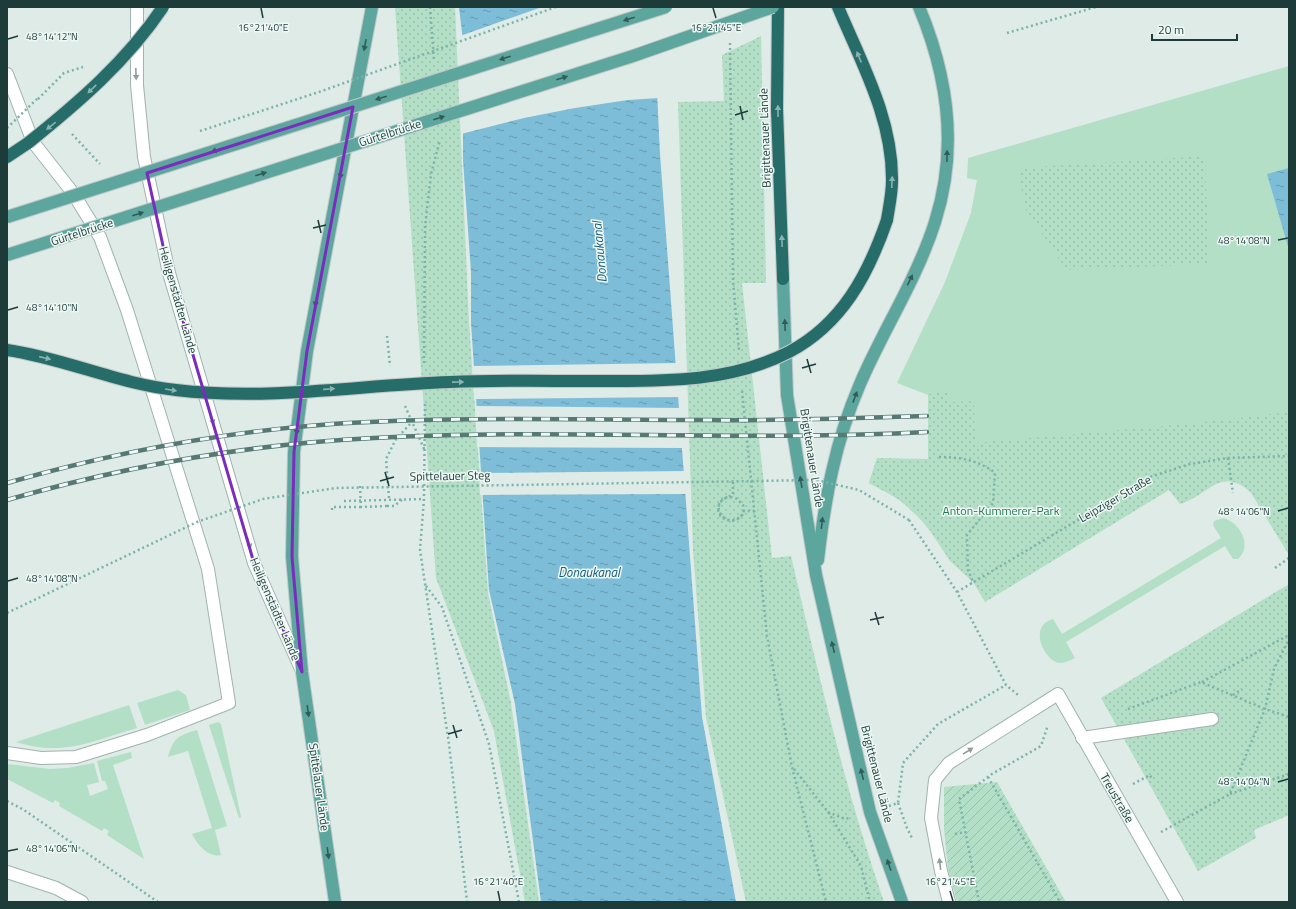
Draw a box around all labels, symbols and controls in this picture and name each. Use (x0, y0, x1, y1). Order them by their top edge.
one-way arrow (622, 16, 634, 22)
scale bar (1152, 16, 1237, 42)
text: 16°21'40"E (238, 20, 289, 35)
text: 16°21'45"E (691, 20, 742, 35)
text: 20 m (1158, 20, 1184, 39)
text: 48°14'12"N (26, 29, 78, 44)
one-way arrow (362, 39, 368, 51)
one-way arrow (856, 51, 862, 63)
one-way arrow (499, 56, 511, 62)
one-way arrow (133, 68, 139, 81)
one-way arrow (557, 75, 569, 81)
one-way arrow (87, 84, 97, 94)
street label: Brigittenauer Lände (753, 88, 776, 188)
one-way arrow (375, 95, 387, 101)
one-way arrow (774, 105, 781, 117)
street label: Gürtelbrücke (356, 113, 424, 152)
one-way arrow (433, 115, 445, 121)
one-way arrow (45, 121, 56, 130)
one-way arrow (211, 147, 223, 153)
one-way arrow (944, 150, 951, 162)
one-way arrow (337, 167, 343, 179)
one-way arrow (256, 171, 268, 177)
one-way arrow (888, 175, 895, 188)
one-way arrow (132, 211, 144, 217)
street label: Gürtelbrücke (48, 212, 116, 251)
water label: Donaukanal (586, 218, 612, 284)
text: 48°14'08"N (1218, 233, 1270, 248)
one-way arrow (779, 234, 785, 247)
street label: Heiligenstädter Lände (154, 244, 203, 356)
one-way arrow (907, 274, 913, 285)
one-way arrow (313, 295, 319, 307)
text: 48°14'10"N (26, 300, 78, 315)
one-way arrow (782, 318, 788, 331)
one-way arrow (39, 356, 51, 362)
one-way arrow (452, 378, 464, 385)
one-way arrow (323, 386, 335, 393)
one-way arrow (165, 387, 177, 393)
one-way arrow (852, 391, 858, 403)
street label: Brigittenauer Lände (795, 407, 830, 509)
one-way arrow (209, 413, 215, 425)
one-way arrow (294, 423, 300, 435)
street label: Spittelauer Steg (409, 465, 491, 486)
street label: Leipziger Straße (1075, 470, 1155, 527)
one-way arrow (798, 476, 804, 488)
park label: Anton-Kummerer-Park (943, 501, 1060, 520)
text: 48°14'06"N (1218, 504, 1270, 519)
one-way arrow (819, 517, 826, 529)
one-way arrow (246, 538, 252, 550)
street label: Heiligenstädter Lände (245, 554, 306, 663)
water label: Donaukanal (558, 562, 622, 582)
text: 48°14'08"N (26, 571, 78, 586)
one-way arrow (829, 641, 835, 653)
one-way arrow (305, 705, 311, 717)
street label: Brigittenauer Lände (856, 723, 899, 825)
street label: Spittelauer Lände (304, 742, 335, 832)
one-way arrow (962, 747, 974, 754)
one-way arrow (858, 768, 864, 780)
street label: Treustraße (1096, 769, 1139, 826)
text: 48°14'04"N (1218, 774, 1270, 789)
text: 48°14'06"N (26, 841, 78, 856)
one-way arrow (325, 847, 331, 859)
one-way arrow (937, 858, 943, 870)
one-way arrow (886, 859, 892, 871)
text: 16°21'40"E (473, 874, 524, 889)
text: 16°21'45"E (925, 874, 976, 889)

